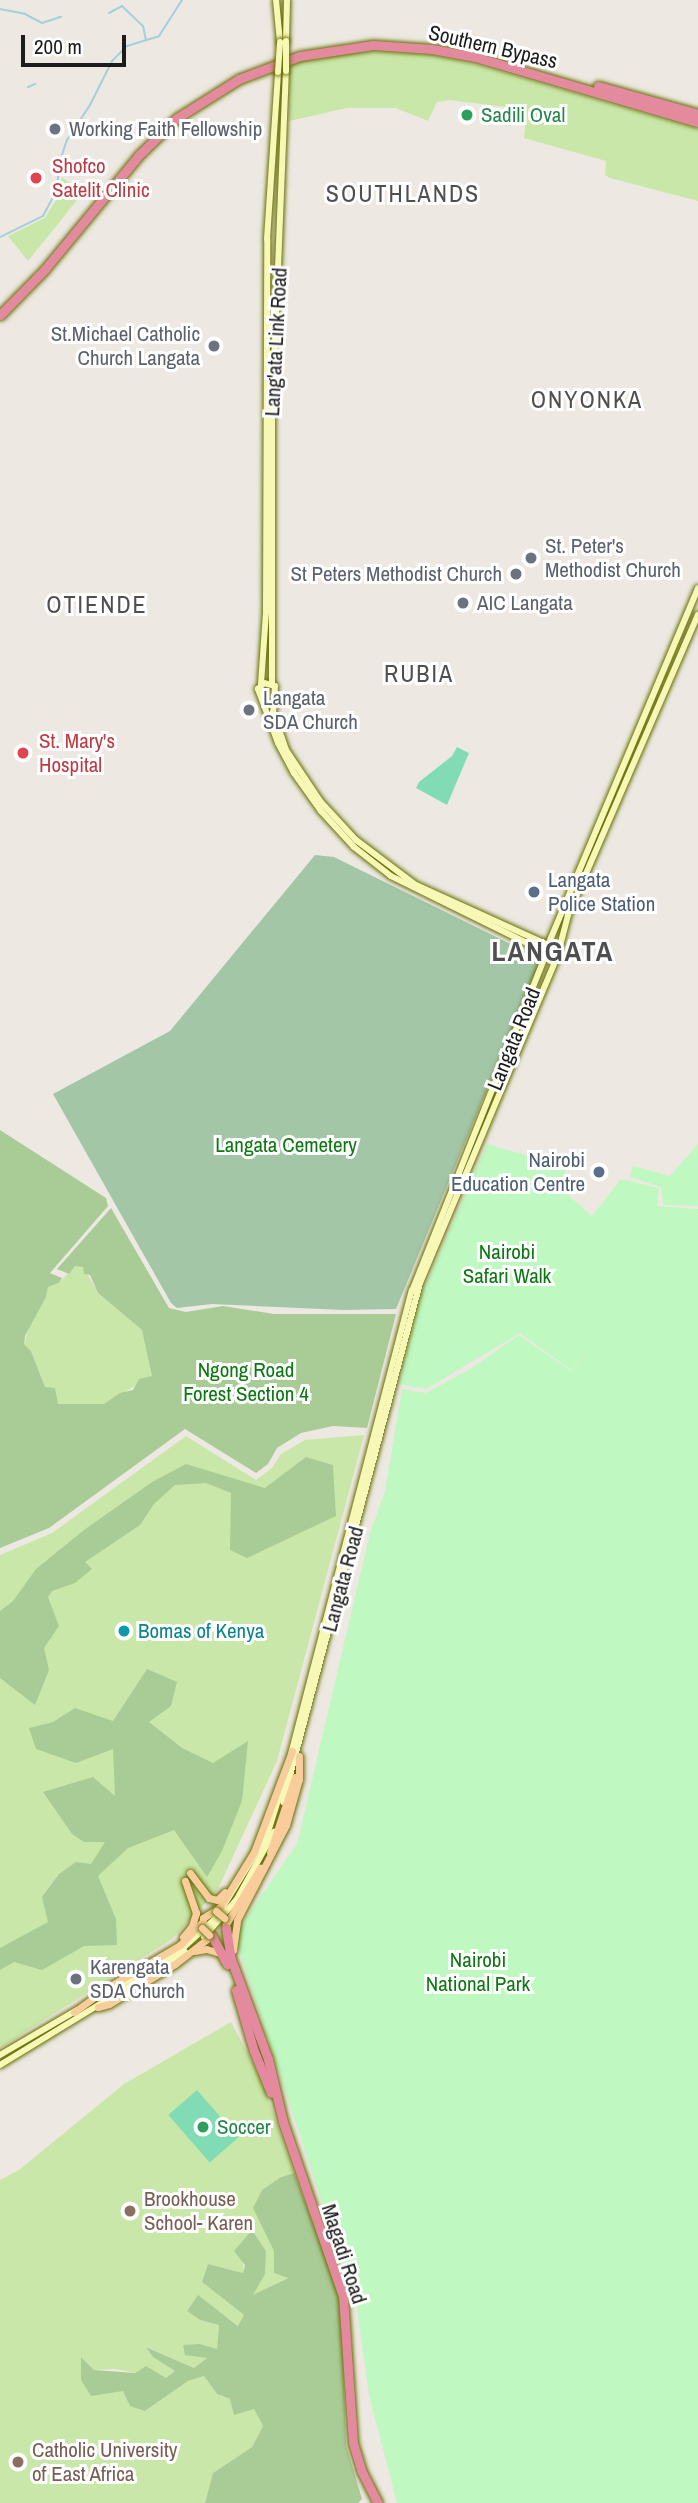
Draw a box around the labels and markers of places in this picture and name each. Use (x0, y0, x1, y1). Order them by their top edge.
place label: Sadili Oval (481, 102, 565, 128)
marker: Sadili Oval (459, 107, 475, 123)
place label: Working Faith Fellowship (69, 116, 262, 142)
marker: Working Faith Fellowship (47, 121, 63, 137)
place label: Shofco Satelit Clinic (52, 153, 150, 203)
marker: Shofco Satelit Clinic (26, 168, 46, 188)
place label: St.Michael Catholic Church Langata (51, 321, 200, 371)
marker: St.Michael Catholic Church Langata (206, 338, 222, 354)
place label: St. Peter's Methodist Church (545, 533, 681, 583)
marker: St. Peter's Methodist Church (523, 550, 539, 566)
place label: St Peters Methodist Church (290, 561, 502, 587)
marker: St Peters Methodist Church (508, 566, 524, 582)
place label: AIC Langata (477, 590, 573, 616)
marker: AIC Langata (455, 595, 471, 611)
place label: Langata SDA Church (263, 685, 359, 735)
marker: Langata SDA Church (241, 702, 257, 718)
place label: St. Mary's Hospital (39, 728, 115, 778)
marker: St. Mary's Hospital (13, 743, 33, 763)
place label: Langata Police Station (548, 867, 655, 917)
marker: Langata Police Station (526, 884, 542, 900)
place label: Nairobi Education Centre (451, 1147, 585, 1197)
marker: Nairobi Education Centre (591, 1164, 607, 1180)
place label: Bomas of Kenya (138, 1618, 264, 1644)
marker: Bomas of Kenya (116, 1623, 132, 1639)
place label: Karengata SDA Church (90, 1954, 186, 2004)
marker: Karengata SDA Church (68, 1971, 84, 1987)
place label: Soccer (217, 2114, 271, 2140)
marker: Soccer (195, 2119, 211, 2135)
place label: Brookhouse School- Karen (144, 2186, 253, 2236)
marker: Brookhouse School- Karen (122, 2203, 138, 2219)
place label: Catholic University of East Africa (32, 2437, 177, 2487)
marker: Catholic University of East Africa (10, 2454, 26, 2470)

